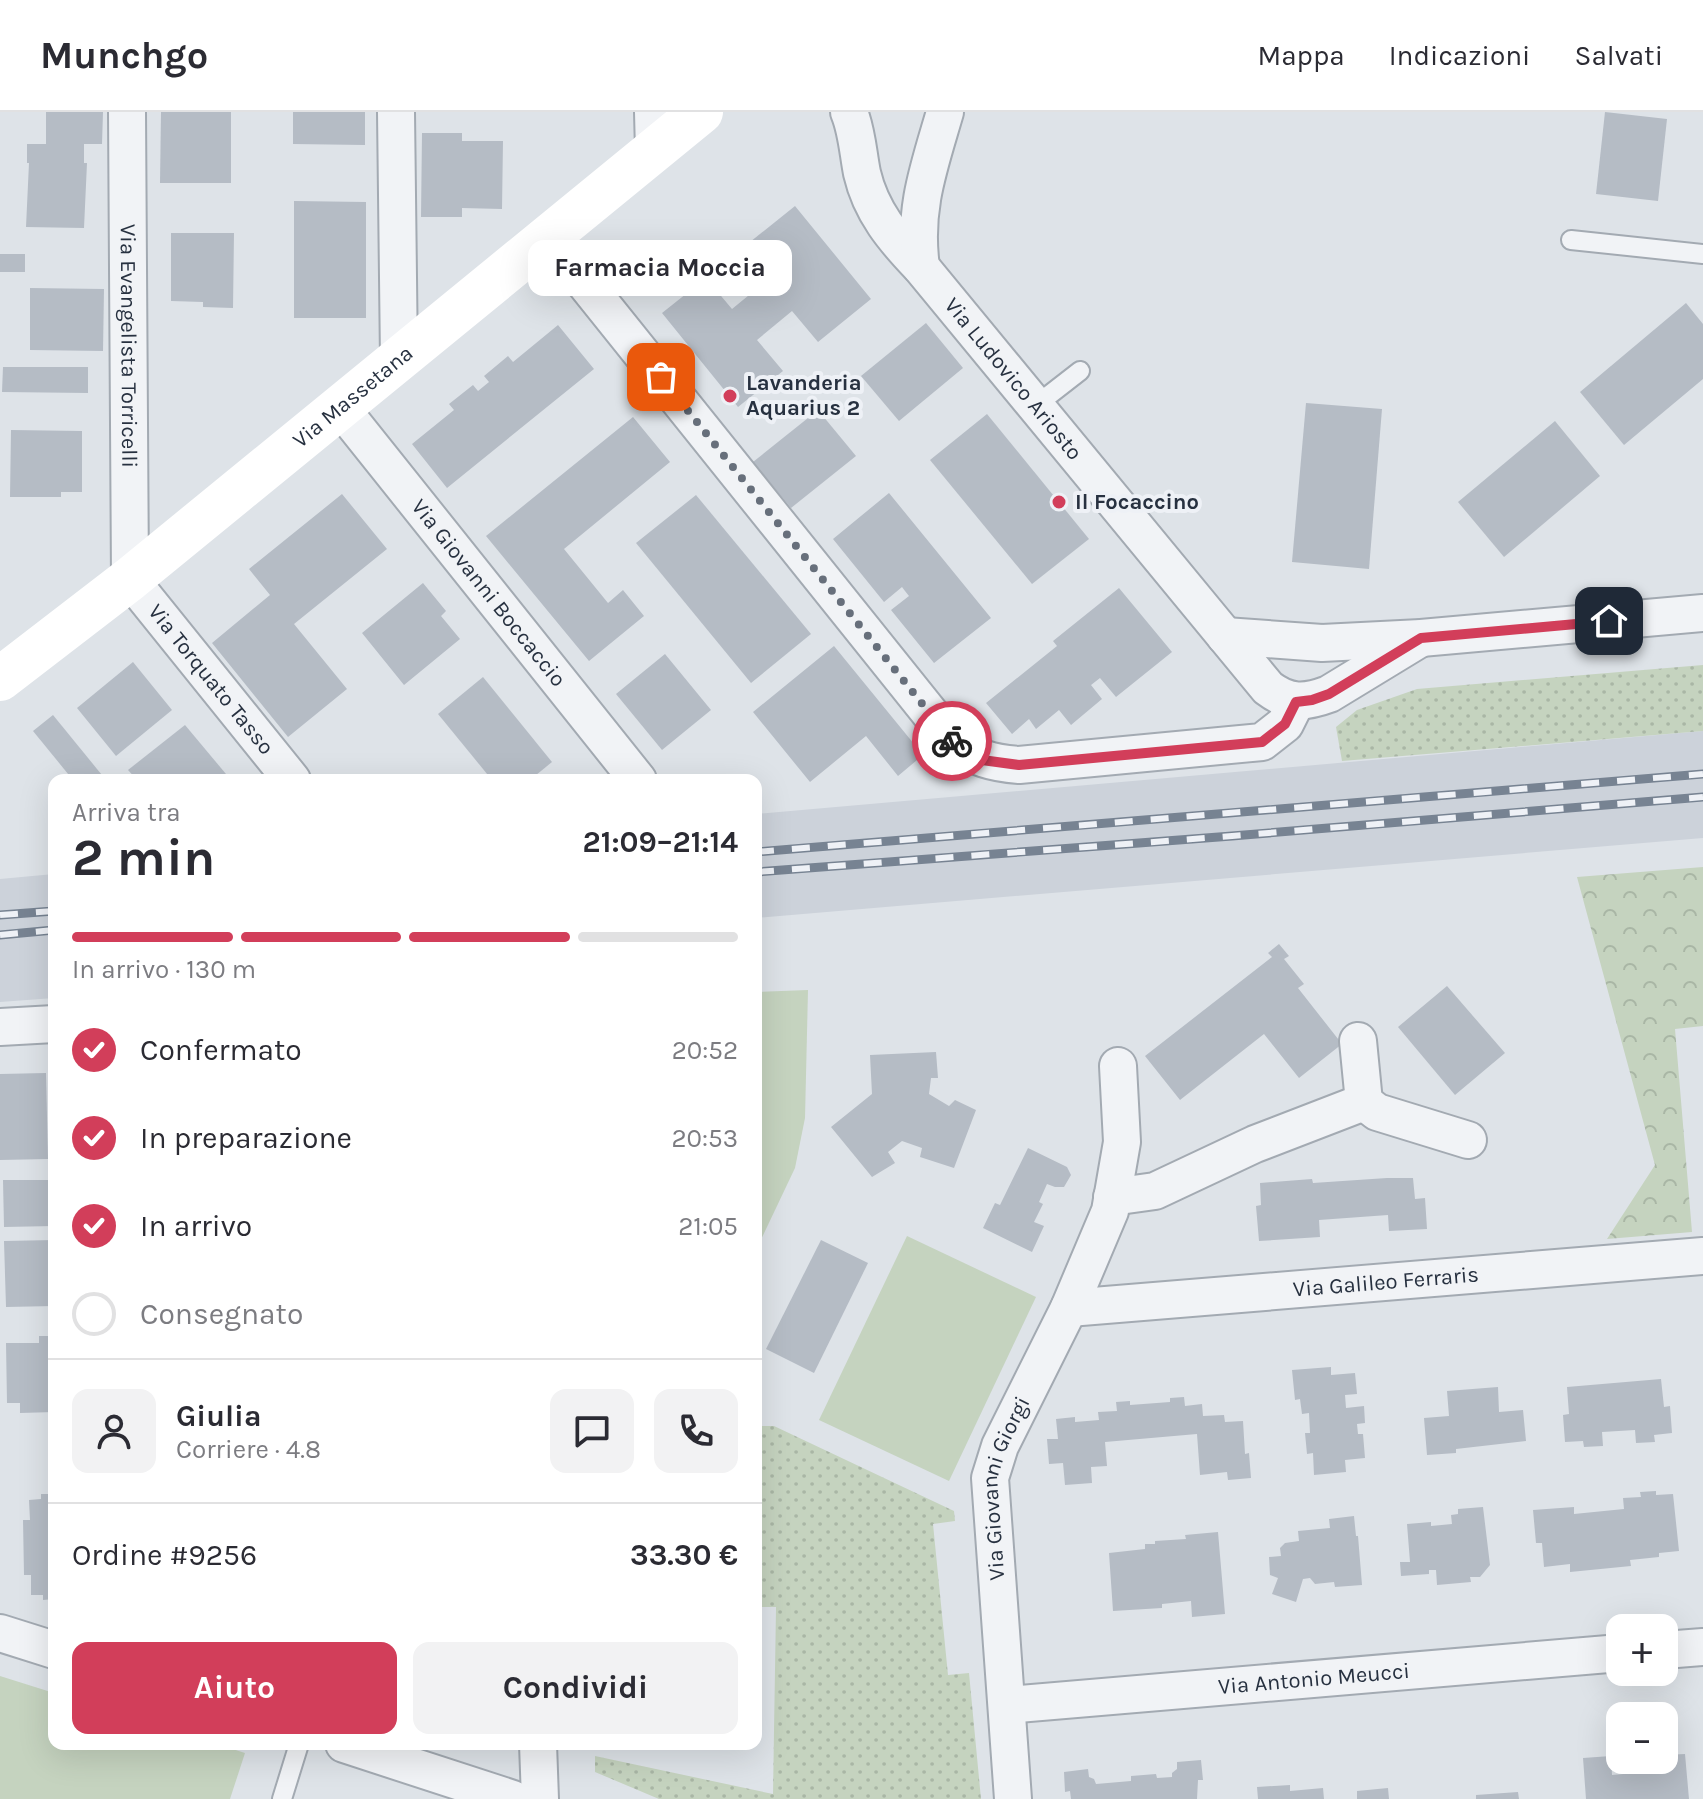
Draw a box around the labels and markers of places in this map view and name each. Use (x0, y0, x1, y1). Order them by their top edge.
callout: Farmacia Moccia (529, 241, 793, 297)
pin (627, 343, 695, 411)
place label: Lavanderia Aquarius 2 (746, 370, 862, 421)
marker: Lavanderia Aquarius 2 (721, 387, 739, 405)
place label: Il Focaccino (1075, 489, 1199, 515)
marker: Il Focaccino (1050, 493, 1068, 511)
pin (1575, 587, 1643, 655)

